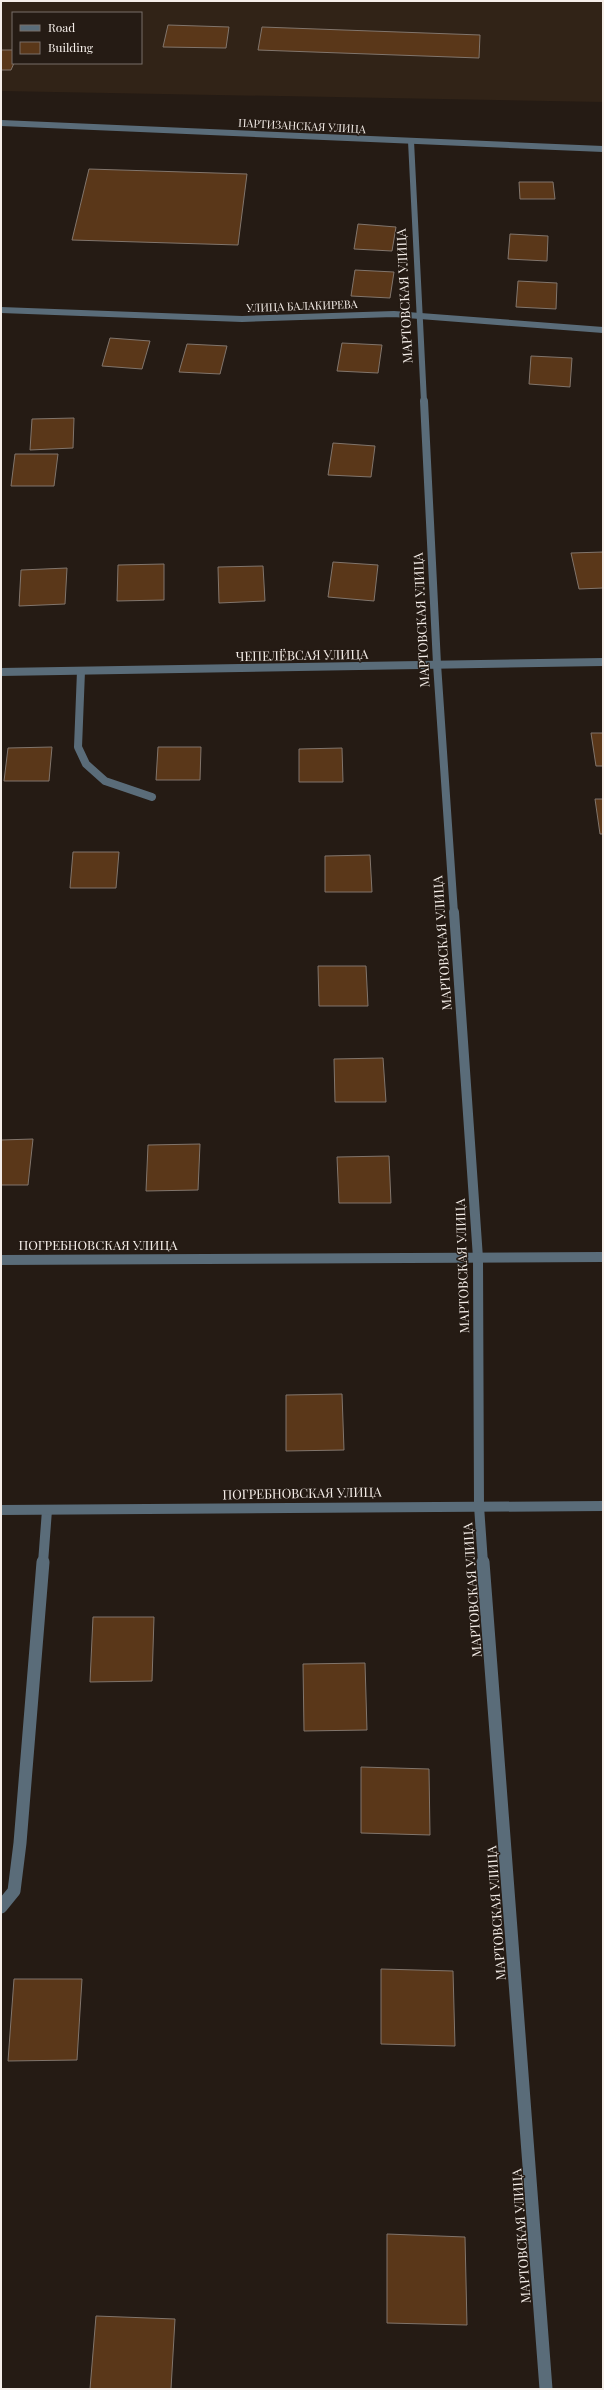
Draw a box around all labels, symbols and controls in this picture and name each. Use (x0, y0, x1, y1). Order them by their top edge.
legend (12, 12, 142, 64)
text: Road (48, 19, 75, 35)
text: Building (48, 39, 94, 55)
street label: ПАРТИЗАНСКАЯ УЛИЦА (238, 115, 366, 136)
street label: МАРТОВСКАЯ УЛИЦА (391, 227, 416, 364)
street label: УЛИЦА БАЛАКИРЕВА (245, 296, 358, 315)
street label: МАРТОВСКАЯ УЛИЦА (408, 551, 433, 688)
street label: ЧЕПЕЛЁВСАЯ УЛИЦА (235, 645, 369, 664)
street label: МАРТОВСКАЯ УЛИЦА (428, 874, 455, 1011)
street label: МАРТОВСКАЯ УЛИЦА (451, 1197, 472, 1334)
street label: ПОГРЕБНОВСКАЯ УЛИЦА (18, 1236, 178, 1253)
street label: ПОГРЕБНОВСКАЯ УЛИЦА (222, 1483, 382, 1502)
street label: МАРТОВСКАЯ УЛИЦА (458, 1521, 485, 1658)
street label: МАРТОВСКАЯ УЛИЦА (482, 1844, 509, 1981)
street label: МАРТОВСКАЯ УЛИЦА (507, 2167, 534, 2304)

